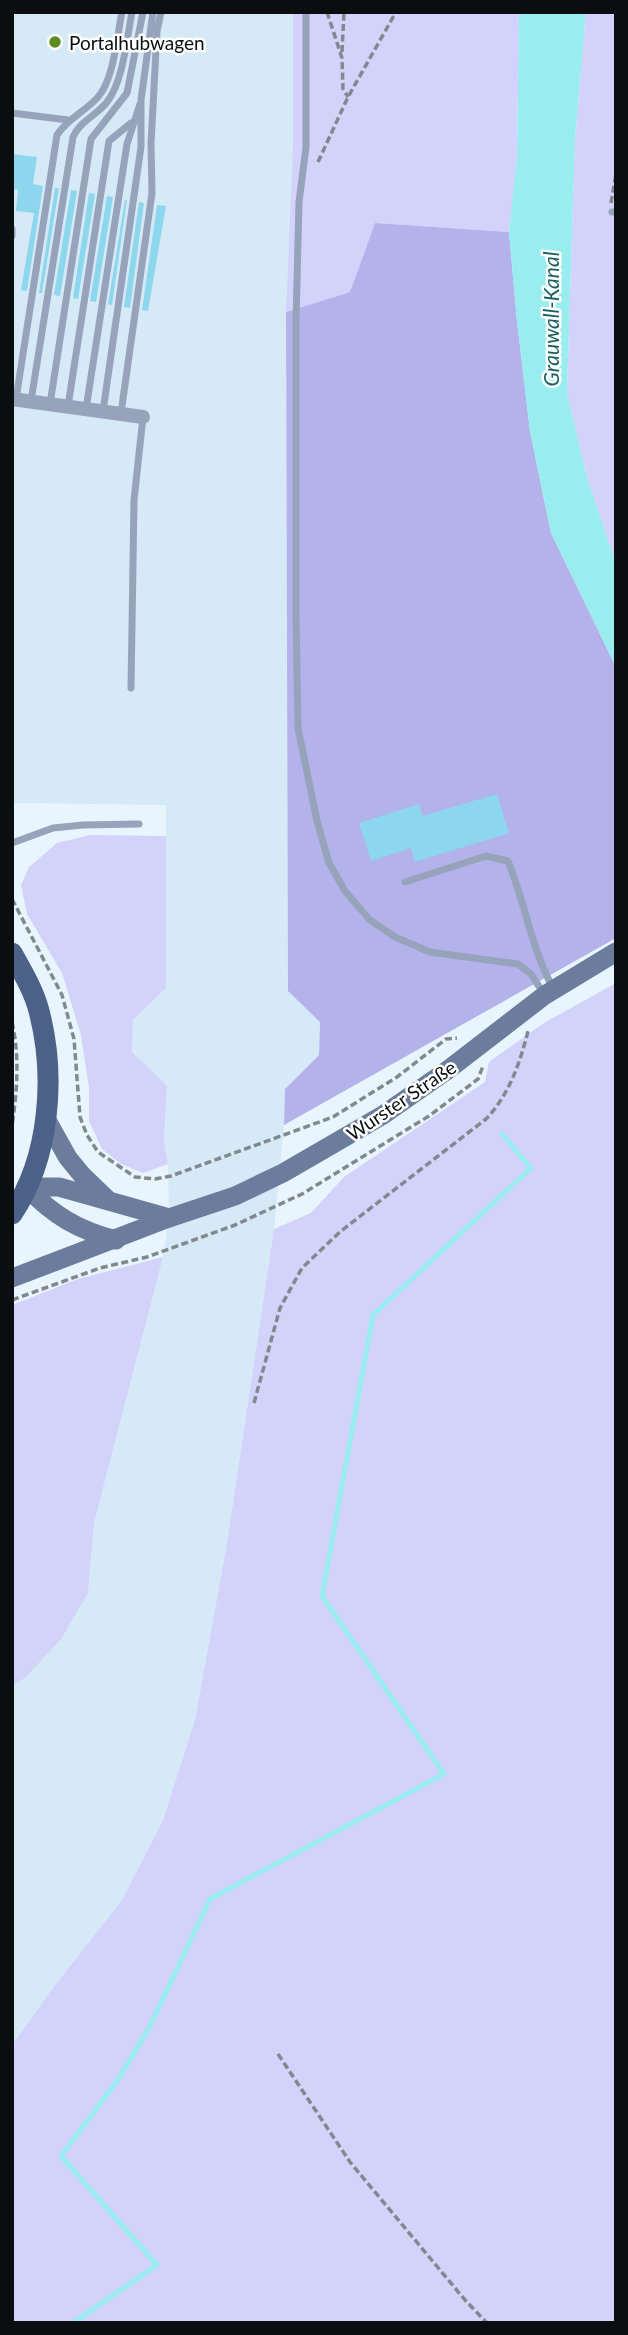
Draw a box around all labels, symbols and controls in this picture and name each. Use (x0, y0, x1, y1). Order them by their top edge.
place label: Portalhubwagen (69, 31, 205, 54)
marker: Portalhubwagen (47, 34, 63, 50)
water label: Grauwall-Kanal (538, 251, 563, 386)
street label: Wurster Straße (342, 1055, 460, 1145)

